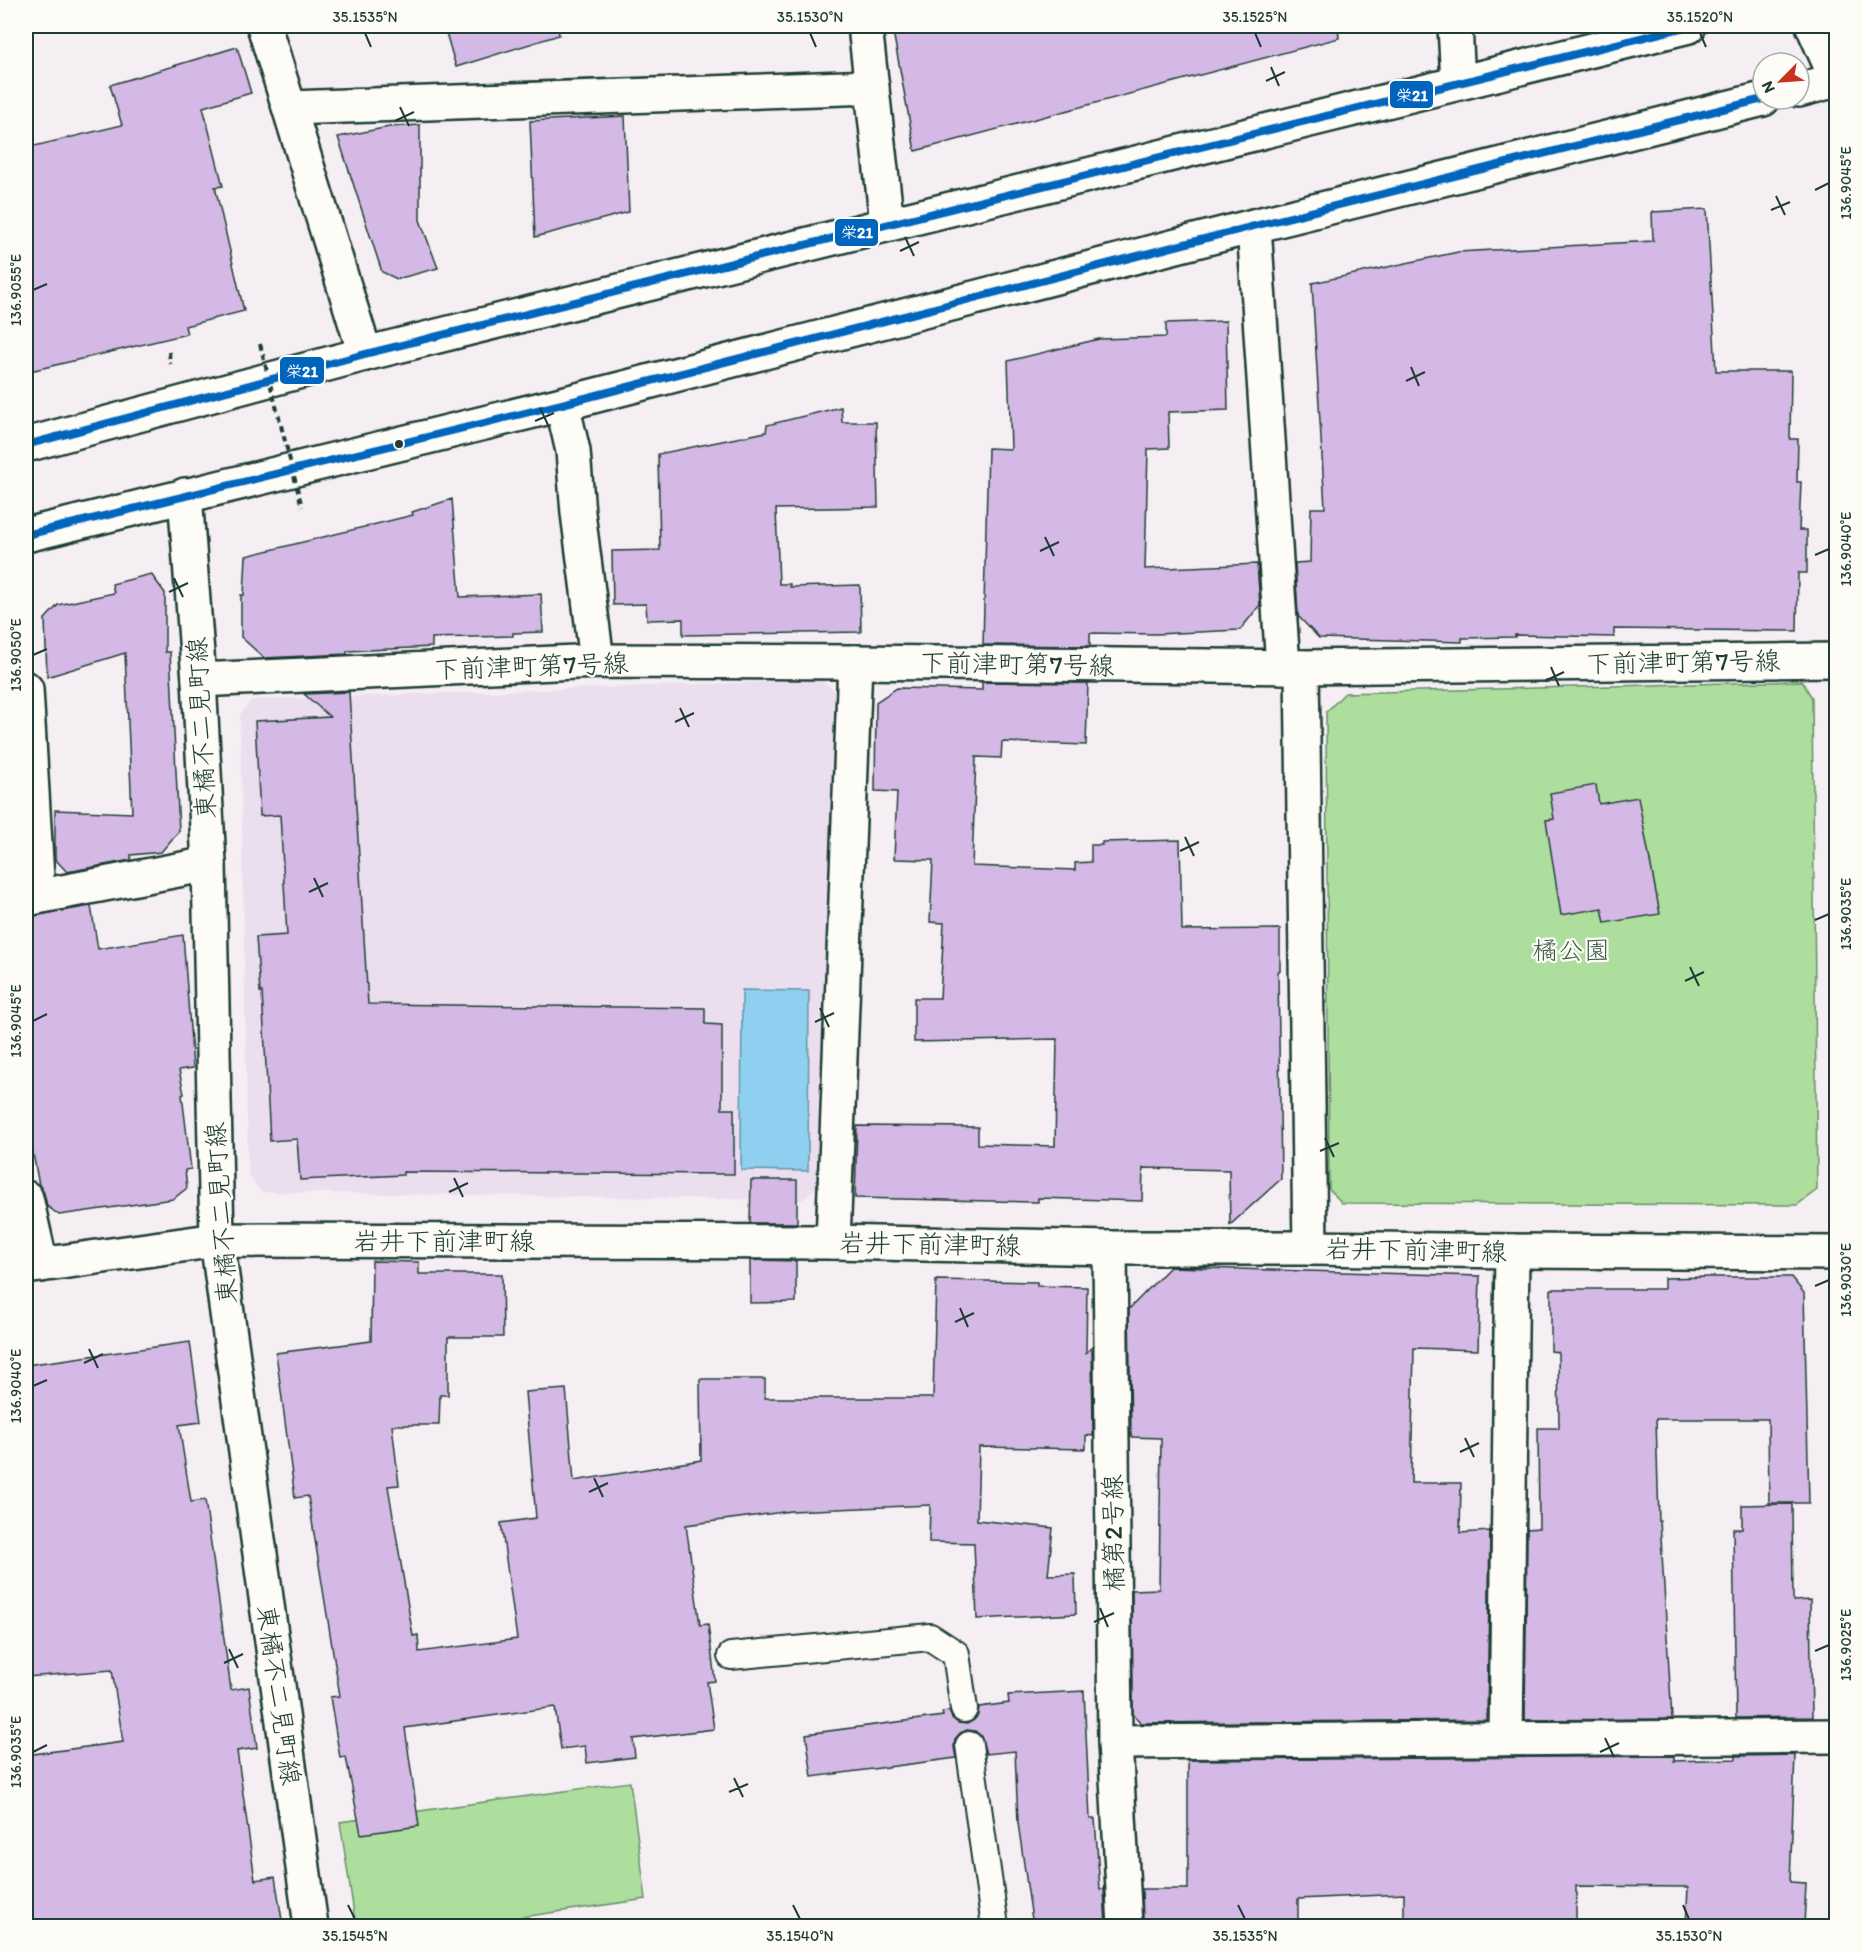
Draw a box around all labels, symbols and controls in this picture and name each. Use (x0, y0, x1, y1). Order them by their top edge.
text: 35.1535°N (332, 8, 398, 26)
text: 35.1530°N (777, 8, 843, 26)
text: 35.1525°N (1223, 8, 1287, 26)
text: 35.1520°N (1667, 8, 1733, 26)
north arrow (1751, 51, 1811, 111)
text: N (1757, 78, 1779, 96)
line badge: 栄21 (1389, 80, 1434, 109)
text: 栄21 (1396, 86, 1428, 105)
text: 136.9045°E (1837, 146, 1855, 220)
line badge: 栄21 (834, 218, 879, 247)
text: 栄21 (841, 223, 873, 242)
text: 136.9055°E (7, 254, 25, 326)
line badge: 栄21 (279, 356, 325, 385)
text: 栄21 (286, 362, 318, 381)
unlabelled marker (393, 438, 405, 450)
text: 136.9040°E (1837, 512, 1855, 586)
text: 136.9050°E (7, 618, 25, 692)
street label: 東橘不二見町線 (180, 636, 222, 820)
street label: 下前津町第7号線 (1585, 644, 1781, 680)
street label: 下前津町第7号線 (919, 646, 1115, 682)
street label: 下前津町第7号線 (433, 647, 629, 685)
text: 136.9035°E (1837, 878, 1855, 950)
park label: 橘公園 (1532, 934, 1610, 966)
text: 136.9045°E (7, 984, 25, 1058)
street label: 東橘不二見町線 (199, 1121, 243, 1305)
street label: 岩井下前津町線 (353, 1225, 535, 1257)
street label: 岩井下前津町線 (839, 1226, 1021, 1262)
street label: 岩井下前津町線 (1325, 1232, 1507, 1268)
text: 136.9030°E (1837, 1243, 1855, 1317)
text: 136.9040°E (7, 1349, 25, 1423)
street label: 橘第2号線 (1096, 1474, 1130, 1592)
street label: 東橘不二見町線 (250, 1603, 308, 1787)
text: 136.9025°E (1837, 1609, 1855, 1681)
text: 136.9035°E (7, 1716, 25, 1788)
text: 35.1545°N (322, 1927, 388, 1945)
text: 35.1540°N (766, 1927, 834, 1945)
text: 35.1535°N (1212, 1927, 1278, 1945)
text: 35.1530°N (1656, 1927, 1722, 1945)

